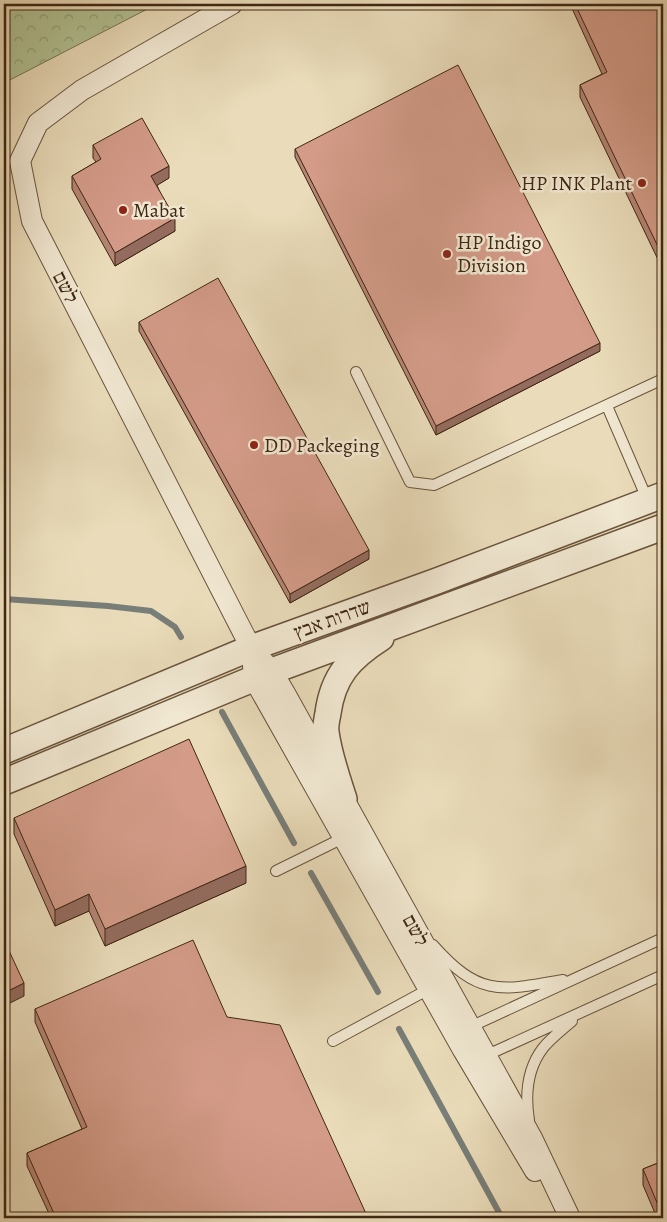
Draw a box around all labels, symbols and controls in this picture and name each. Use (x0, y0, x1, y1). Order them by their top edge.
place label: HP INK Plant (521, 170, 632, 197)
marker: HP INK Plant (636, 177, 648, 189)
place label: Mabat (133, 197, 186, 224)
marker: Mabat (117, 204, 129, 216)
place label: HP Indigo Division (457, 229, 541, 279)
marker: HP Indigo Division (441, 248, 453, 260)
street label: לשם (46, 267, 85, 308)
place label: DD Packeging (264, 432, 379, 459)
marker: DD Packeging (248, 439, 260, 451)
street label: שדרות אבץ (290, 593, 374, 646)
street label: לשם (396, 909, 435, 951)

